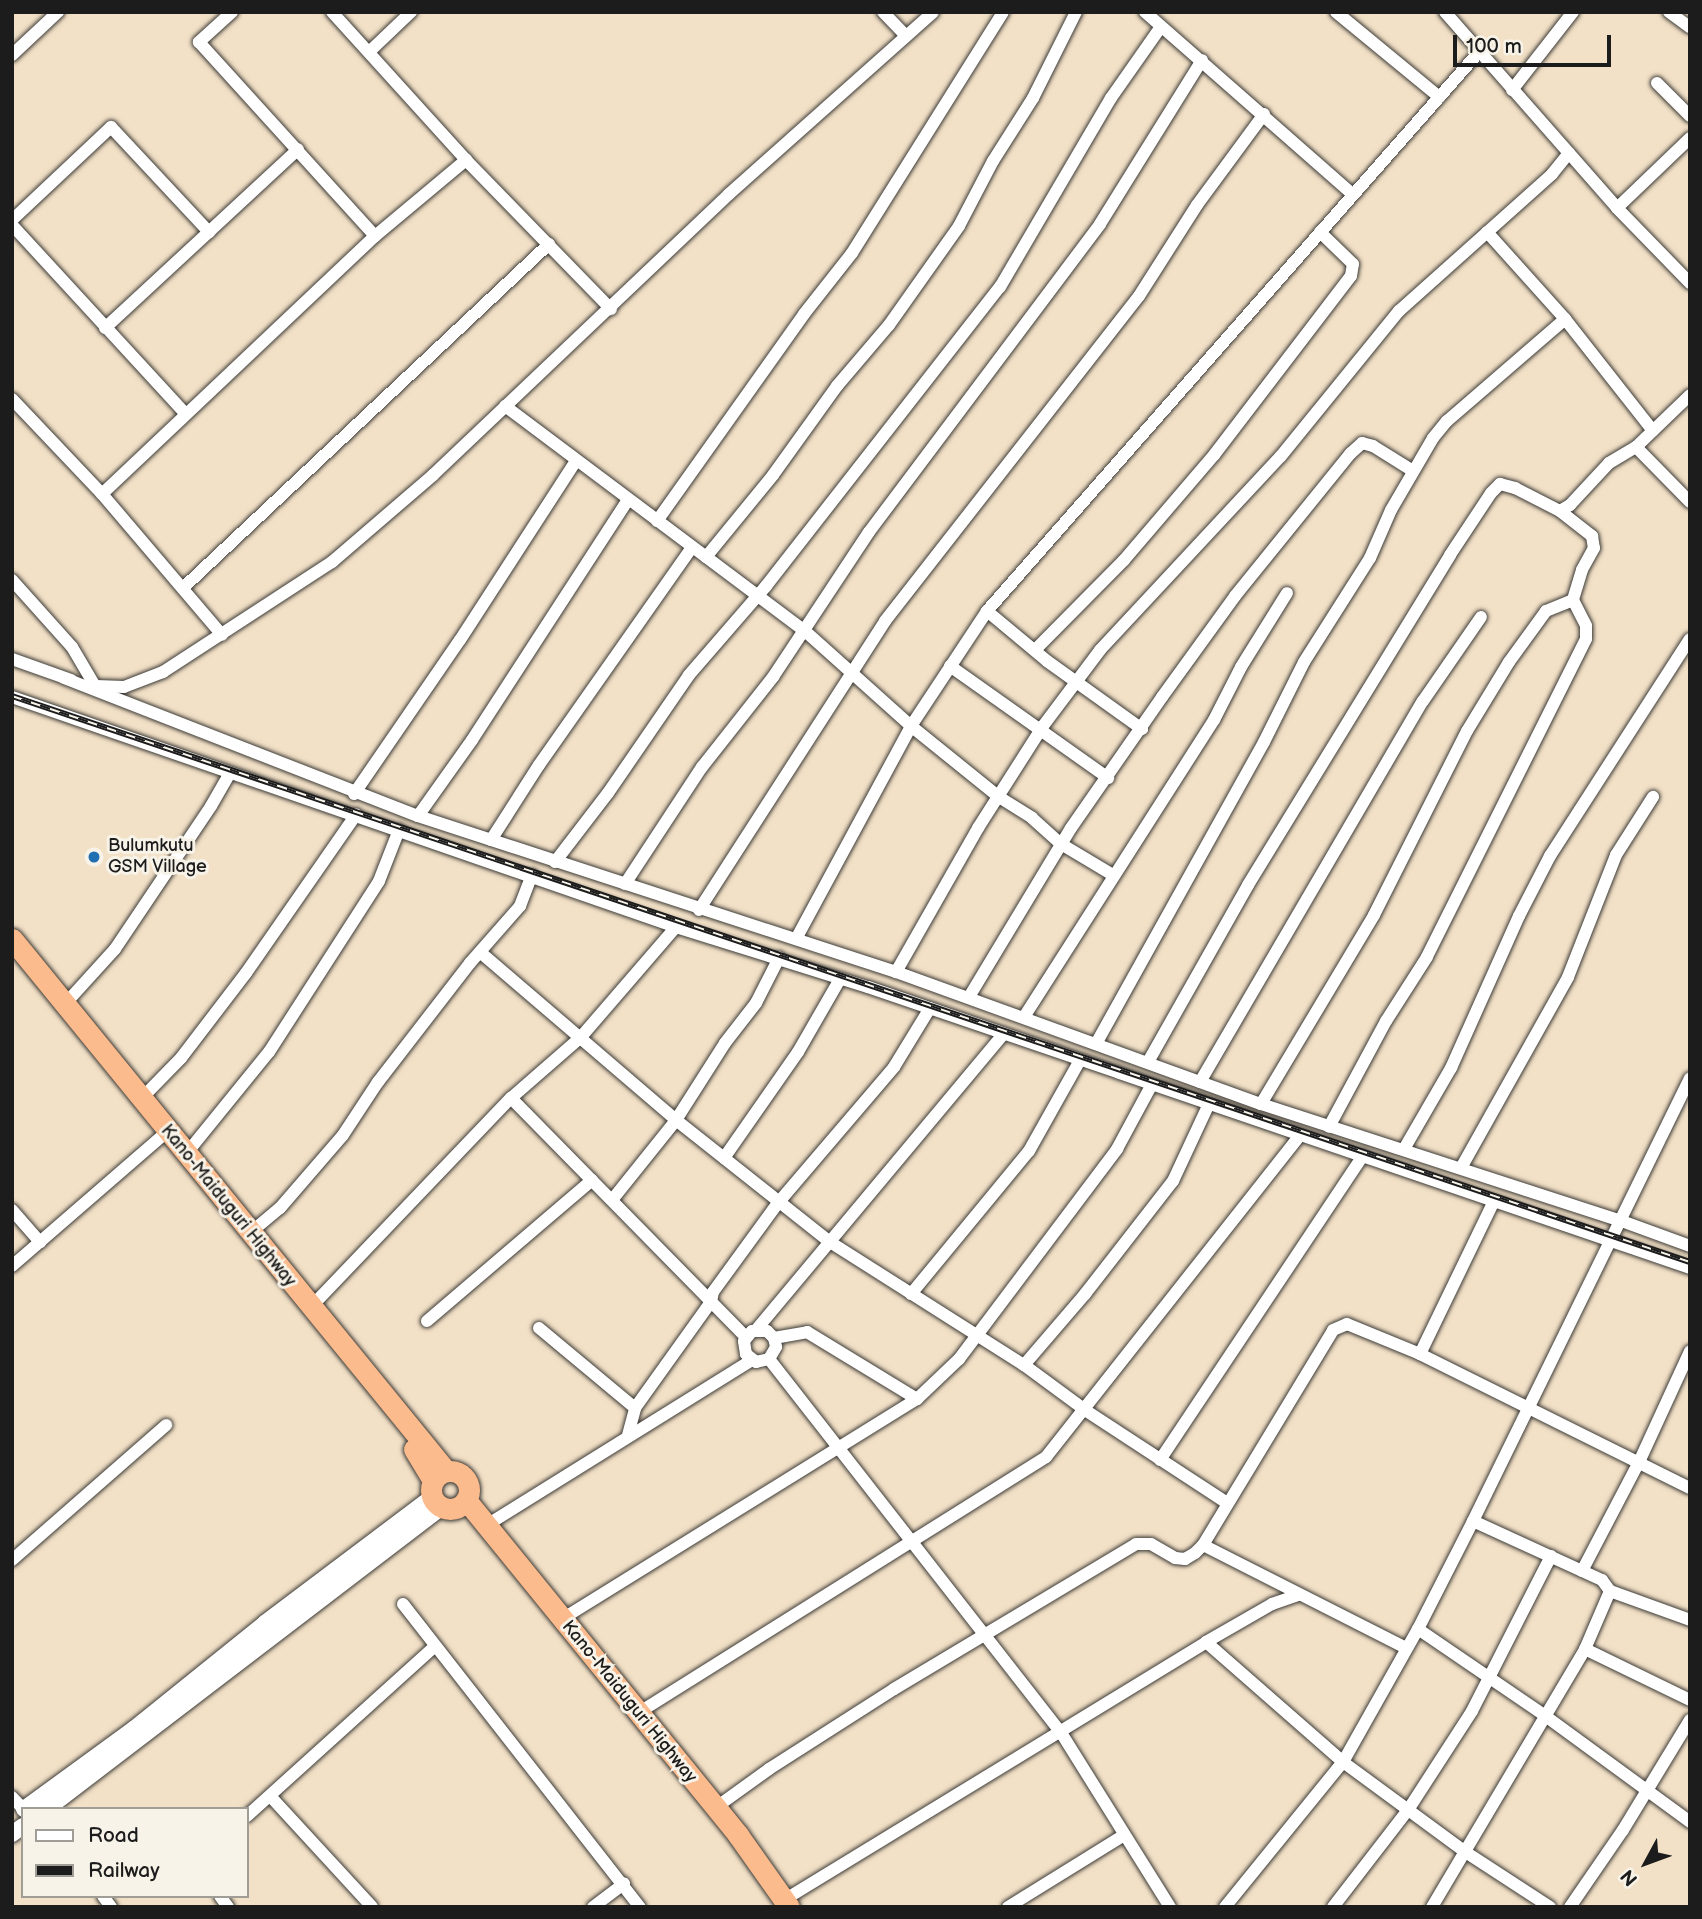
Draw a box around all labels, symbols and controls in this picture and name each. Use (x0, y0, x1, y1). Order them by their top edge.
scale bar (1457, 21, 1614, 65)
text: 100 m (1466, 34, 1522, 59)
place label: Bulumkutu GSM Village (108, 836, 207, 878)
marker: Bulumkutu GSM Village (86, 849, 102, 865)
street label: Kano-Maiduguri Highway (156, 1120, 300, 1292)
street label: Kano-Maiduguri Highway (557, 1616, 701, 1788)
legend (21, 1807, 248, 1898)
text: Road (88, 1823, 139, 1848)
north arrow (1611, 1828, 1681, 1898)
text: Railway (88, 1858, 160, 1883)
text: N (1616, 1864, 1643, 1890)

